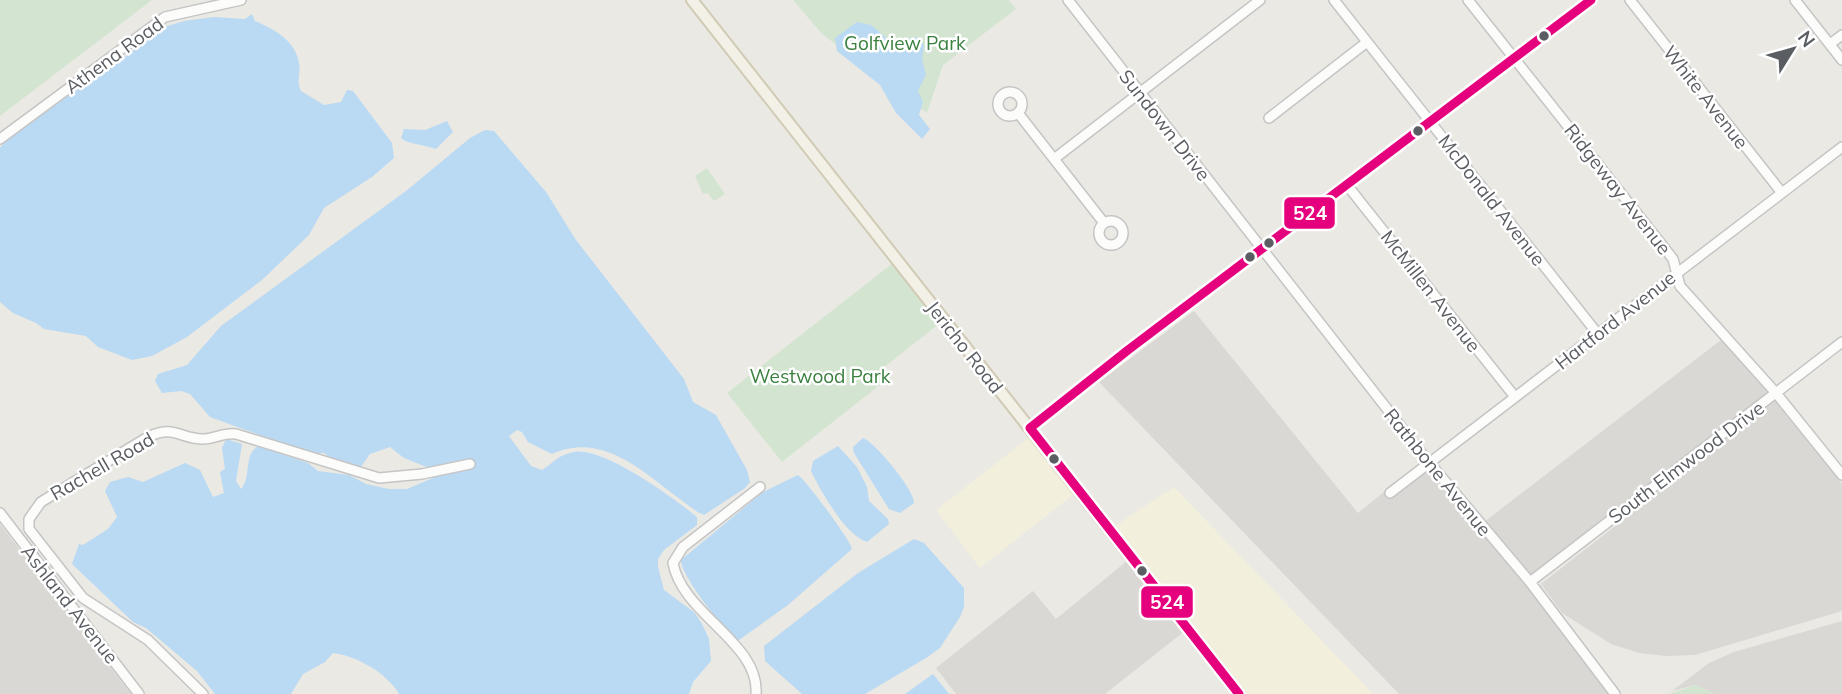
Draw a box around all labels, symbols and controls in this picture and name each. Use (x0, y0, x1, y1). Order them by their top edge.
street label: Athena Road (60, 11, 168, 99)
north arrow (1758, 14, 1828, 84)
text: N (1793, 26, 1820, 52)
unlabelled marker (1537, 29, 1551, 43)
park label: Golfview Park (844, 31, 966, 55)
street label: White Avenue (1658, 40, 1754, 154)
street label: Sundown Drive (1114, 65, 1216, 185)
street label: Ridgeway Avenue (1559, 119, 1677, 259)
unlabelled marker (1411, 124, 1425, 138)
street label: McDonald Avenue (1433, 129, 1551, 271)
line badge: 524 (1283, 196, 1336, 230)
text: 524 (1293, 201, 1328, 225)
street label: McMillen Avenue (1376, 225, 1486, 357)
unlabelled marker (1262, 236, 1276, 250)
unlabelled marker (1243, 250, 1257, 264)
street label: Hartford Avenue (1550, 265, 1680, 375)
street label: Jericho Road (921, 296, 1009, 398)
park label: Westwood Park (750, 364, 891, 388)
street label: South Elmwood Drive (1603, 396, 1769, 528)
street label: Rathbone Avenue (1379, 403, 1497, 541)
street label: Rachell Road (46, 427, 158, 505)
unlabelled marker (1047, 452, 1061, 466)
street label: Ashland Avenue (16, 540, 124, 668)
unlabelled marker (1135, 564, 1149, 578)
line badge: 524 (1140, 585, 1194, 619)
text: 524 (1150, 590, 1185, 614)

